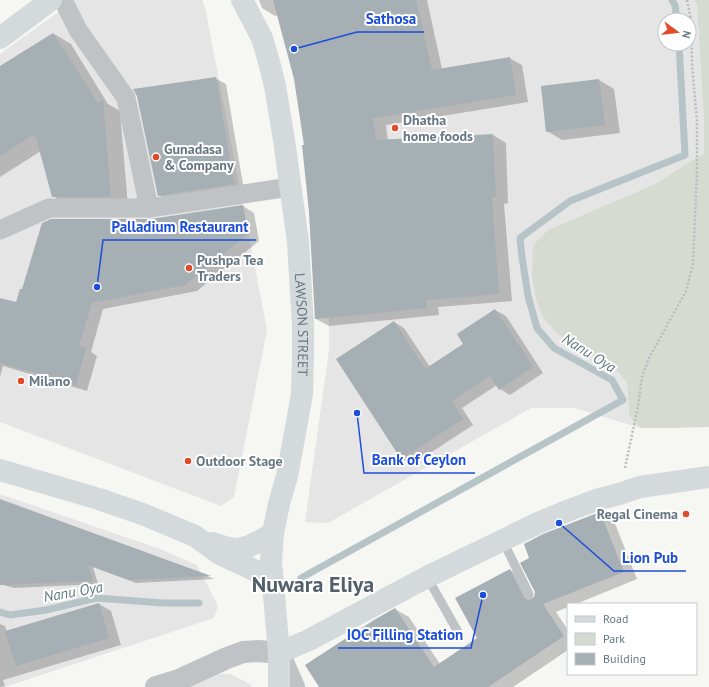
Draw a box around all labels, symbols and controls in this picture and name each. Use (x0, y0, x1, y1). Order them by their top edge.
callout: Sathosa (357, 5, 424, 32)
text: Sathosa (366, 9, 416, 28)
north arrow (657, 12, 697, 52)
text: N (679, 29, 694, 40)
place label: Dhatha home foods (403, 111, 473, 145)
marker: Dhatha home foods (390, 123, 400, 133)
place label: Gunadasa & Company (164, 140, 234, 174)
marker: Gunadasa & Company (151, 152, 161, 162)
callout: Palladium Restaurant (103, 213, 256, 240)
text: Palladium Restaurant (111, 217, 249, 236)
place label: Pushpa Tea Traders (197, 251, 263, 285)
marker: Pushpa Tea Traders (184, 263, 194, 273)
street label: LAWSON STREET (291, 272, 312, 377)
water label: Nanu Oya (559, 329, 620, 377)
place label: Milano (29, 372, 71, 390)
marker: Milano (16, 376, 26, 386)
callout: Bank of Ceylon (364, 446, 475, 473)
text: Bank of Ceylon (372, 450, 466, 469)
place label: Outdoor Stage (196, 452, 283, 470)
marker: Outdoor Stage (183, 456, 193, 466)
place label: Regal Cinema (597, 505, 678, 523)
marker: Regal Cinema (681, 509, 691, 519)
callout: Lion Pub (614, 544, 686, 571)
text: Lion Pub (622, 548, 678, 567)
district label: Nuwara Eliya (252, 570, 374, 598)
water label: Nanu Oya (42, 577, 105, 606)
legend (567, 603, 697, 675)
text: Road (603, 611, 628, 626)
callout: IOC Filling Station (338, 621, 471, 648)
text: IOC Filling Station (347, 625, 463, 644)
text: Park (603, 631, 625, 646)
text: Building (603, 651, 646, 666)

